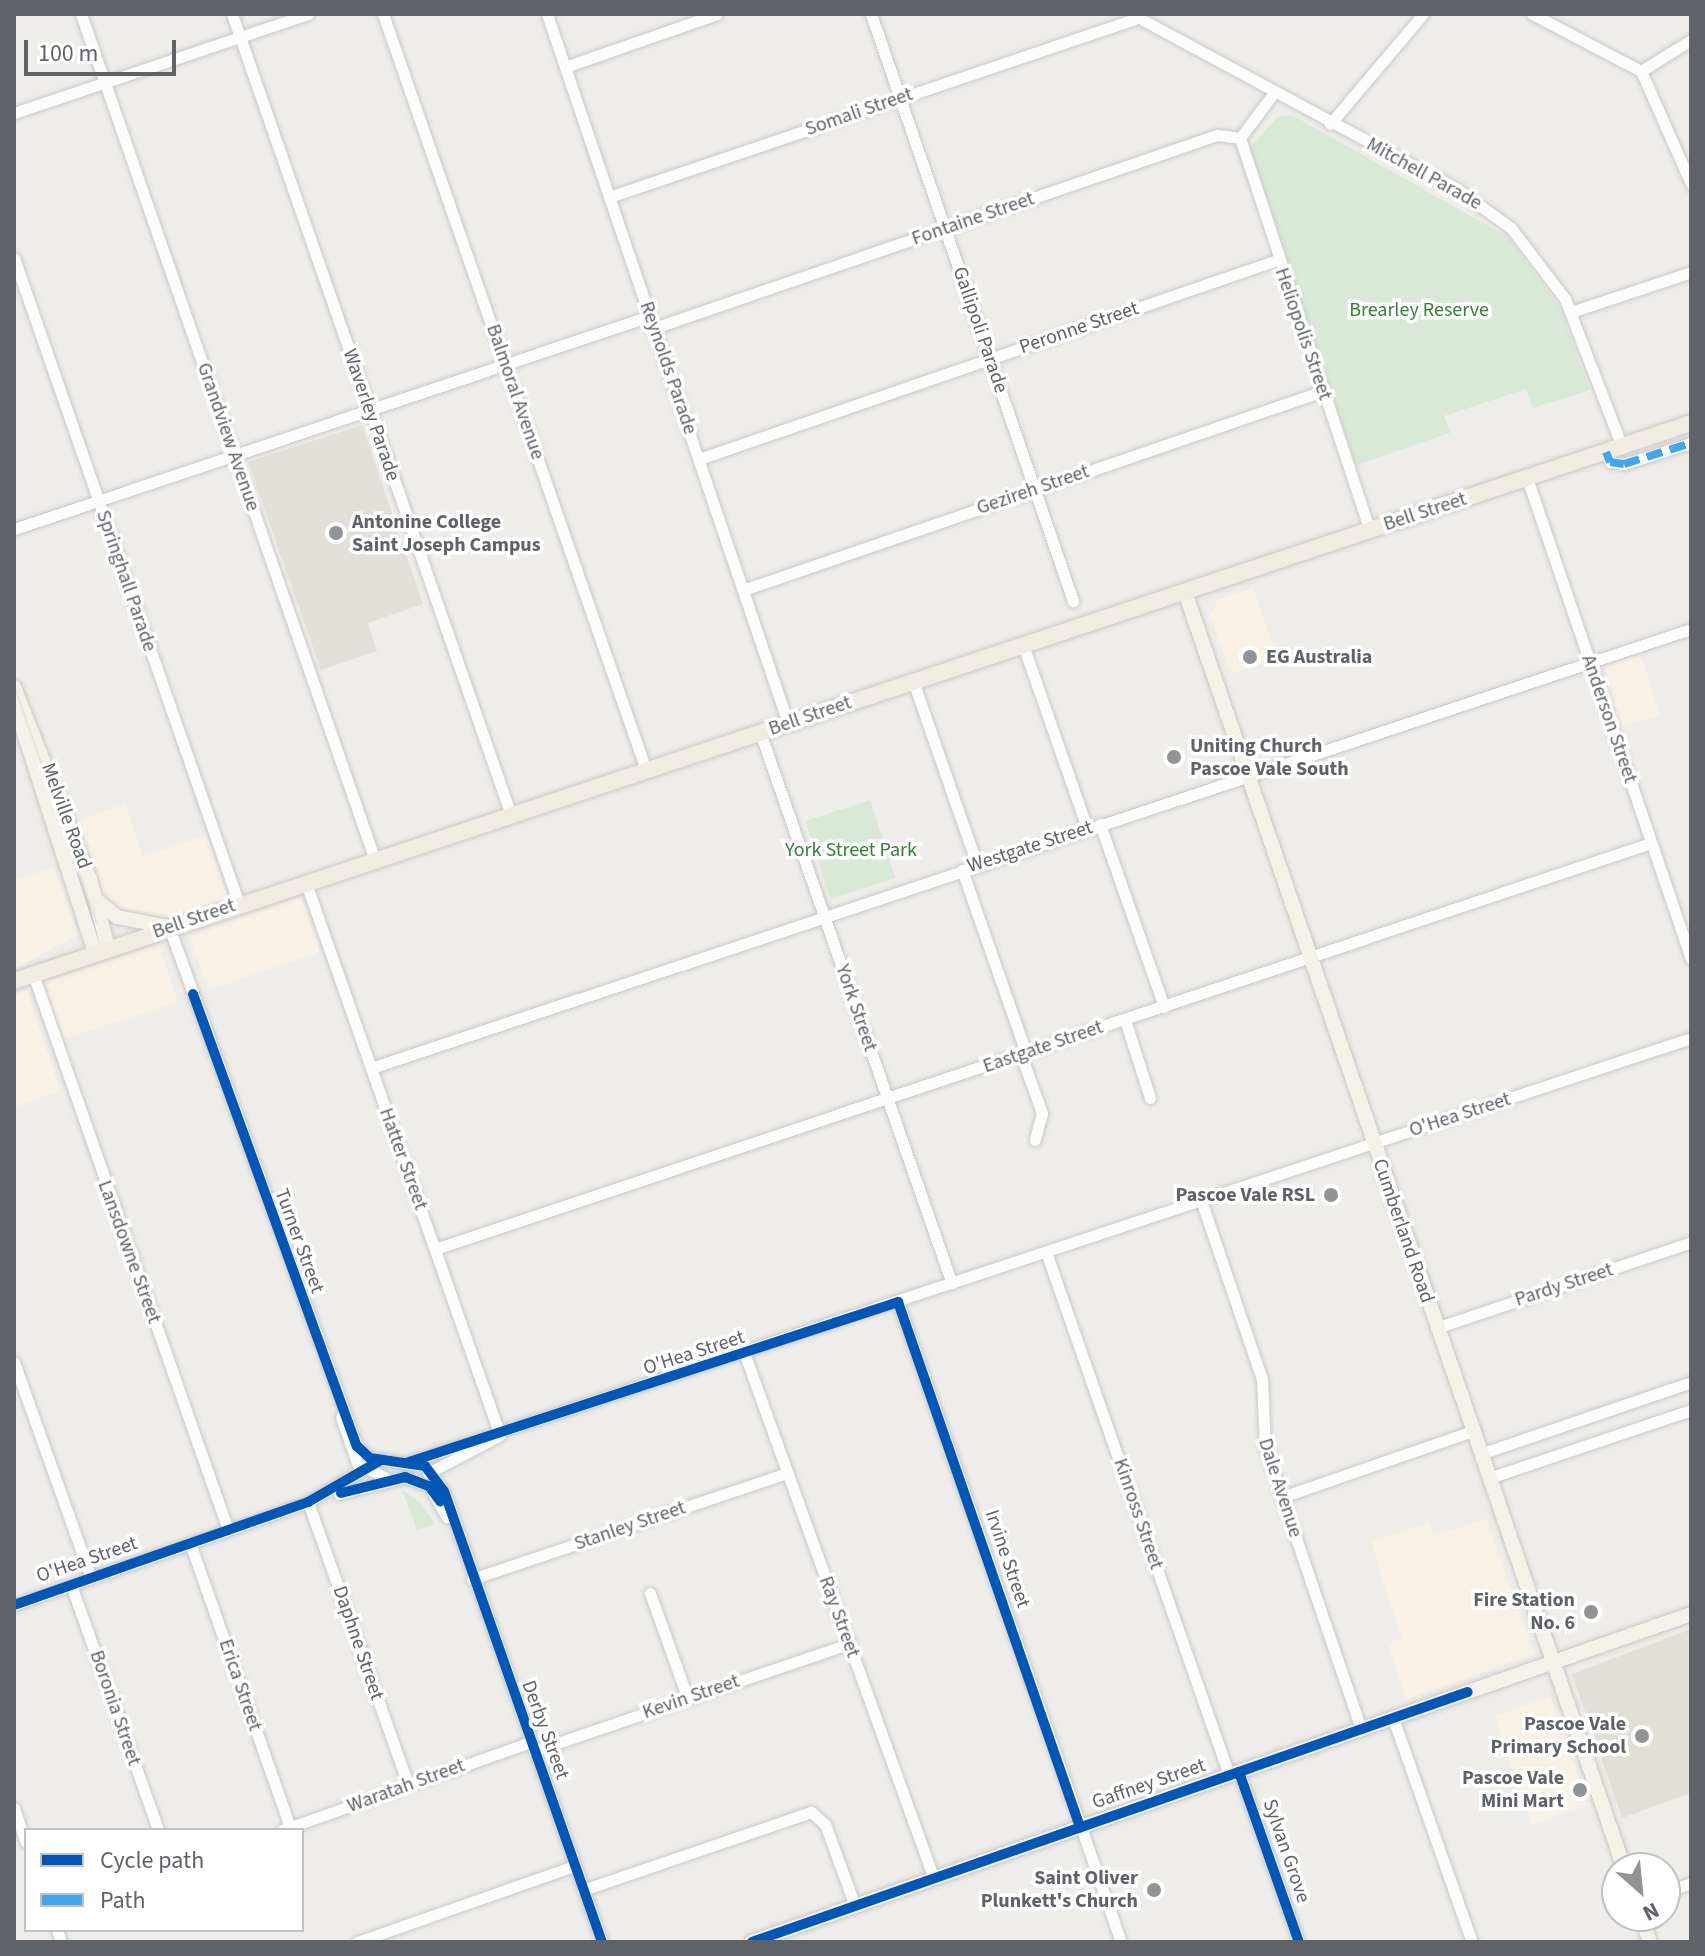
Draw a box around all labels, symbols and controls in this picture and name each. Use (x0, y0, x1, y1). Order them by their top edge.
scale bar (28, 24, 180, 74)
text: 100 m (38, 36, 98, 71)
street label: Somali Street (802, 82, 916, 142)
street label: Mitchell Parade (1362, 132, 1486, 216)
street label: Fontaine Street (909, 187, 1037, 251)
street label: Gallipoli Parade (947, 264, 1013, 396)
street label: Heliopolis Street (1269, 265, 1337, 403)
street label: Peronne Street (1016, 296, 1142, 360)
street label: Reynolds Parade (634, 298, 702, 438)
park label: Brearley Reserve (1349, 298, 1489, 322)
street label: Balmoral Avenue (481, 321, 549, 463)
street label: Waverley Parade (337, 346, 405, 484)
street label: Grandview Avenue (191, 360, 265, 514)
street label: Gezireh Street (974, 460, 1092, 520)
street label: Bell Street (1380, 487, 1470, 537)
street label: Springhall Parade (91, 507, 161, 655)
place label: Antonine College Saint Joseph Campus (352, 510, 541, 557)
marker: Antonine College Saint Joseph Campus (327, 524, 345, 542)
place label: EG Australia (1266, 645, 1372, 669)
marker: EG Australia (1241, 648, 1259, 666)
street label: Anderson Street (1576, 652, 1642, 786)
street label: Bell Street (765, 691, 855, 741)
place label: Uniting Church Pascoe Vale South (1190, 734, 1349, 781)
marker: Uniting Church Pascoe Vale South (1165, 748, 1183, 766)
street label: Melville Road (36, 760, 96, 872)
street label: Westgate Street (964, 815, 1096, 879)
park label: York Street Park (785, 838, 917, 862)
street label: Bell Street (149, 894, 239, 944)
street label: York Street (830, 961, 882, 1055)
street label: Eastgate Street (980, 1015, 1106, 1079)
street label: O'Hea Street (1406, 1087, 1514, 1143)
street label: Hatter Street (373, 1105, 433, 1213)
street label: Cumberland Road (1367, 1156, 1439, 1306)
street label: Lansdowne Street (92, 1177, 166, 1327)
place label: Pascoe Vale RSL (1176, 1183, 1315, 1207)
street label: Turner Street (269, 1185, 329, 1297)
marker: Pascoe Vale RSL (1322, 1186, 1340, 1204)
street label: Pardy Street (1512, 1258, 1616, 1312)
street label: O'Hea Street (640, 1325, 748, 1381)
street label: Dale Avenue (1253, 1435, 1307, 1541)
street label: Kinross Street (1108, 1455, 1168, 1573)
street label: Stanley Street (571, 1496, 689, 1556)
street label: Irvine Street (979, 1507, 1035, 1611)
street label: O'Hea Street (33, 1532, 141, 1588)
street label: Ray Street (813, 1573, 865, 1661)
street label: Daphne Street (327, 1583, 389, 1703)
place label: Fire Station No. 6 (1473, 1588, 1575, 1635)
marker: Fire Station No. 6 (1582, 1603, 1600, 1621)
street label: Erica Street (213, 1636, 267, 1734)
street label: Boronia Street (84, 1647, 146, 1769)
street label: Kevin Street (639, 1669, 743, 1725)
street label: Derby Street (516, 1677, 574, 1783)
place label: Pascoe Vale Primary School (1491, 1712, 1626, 1759)
marker: Pascoe Vale Primary School (1633, 1727, 1651, 1745)
street label: Gaffney Street (1089, 1753, 1209, 1815)
street label: Waratah Street (344, 1754, 468, 1818)
place label: Pascoe Vale Mini Mart (1462, 1766, 1564, 1813)
marker: Pascoe Vale Mini Mart (1571, 1781, 1589, 1799)
street label: Sylvan Grove (1257, 1796, 1315, 1906)
legend (24, 1828, 304, 1932)
text: Cycle path (100, 1843, 204, 1878)
north arrow (1601, 1852, 1681, 1932)
place label: Saint Oliver Plunkett's Church (981, 1866, 1138, 1913)
marker: Saint Oliver Plunkett's Church (1145, 1881, 1163, 1899)
text: Path (100, 1883, 146, 1918)
text: N (1637, 1894, 1665, 1929)

